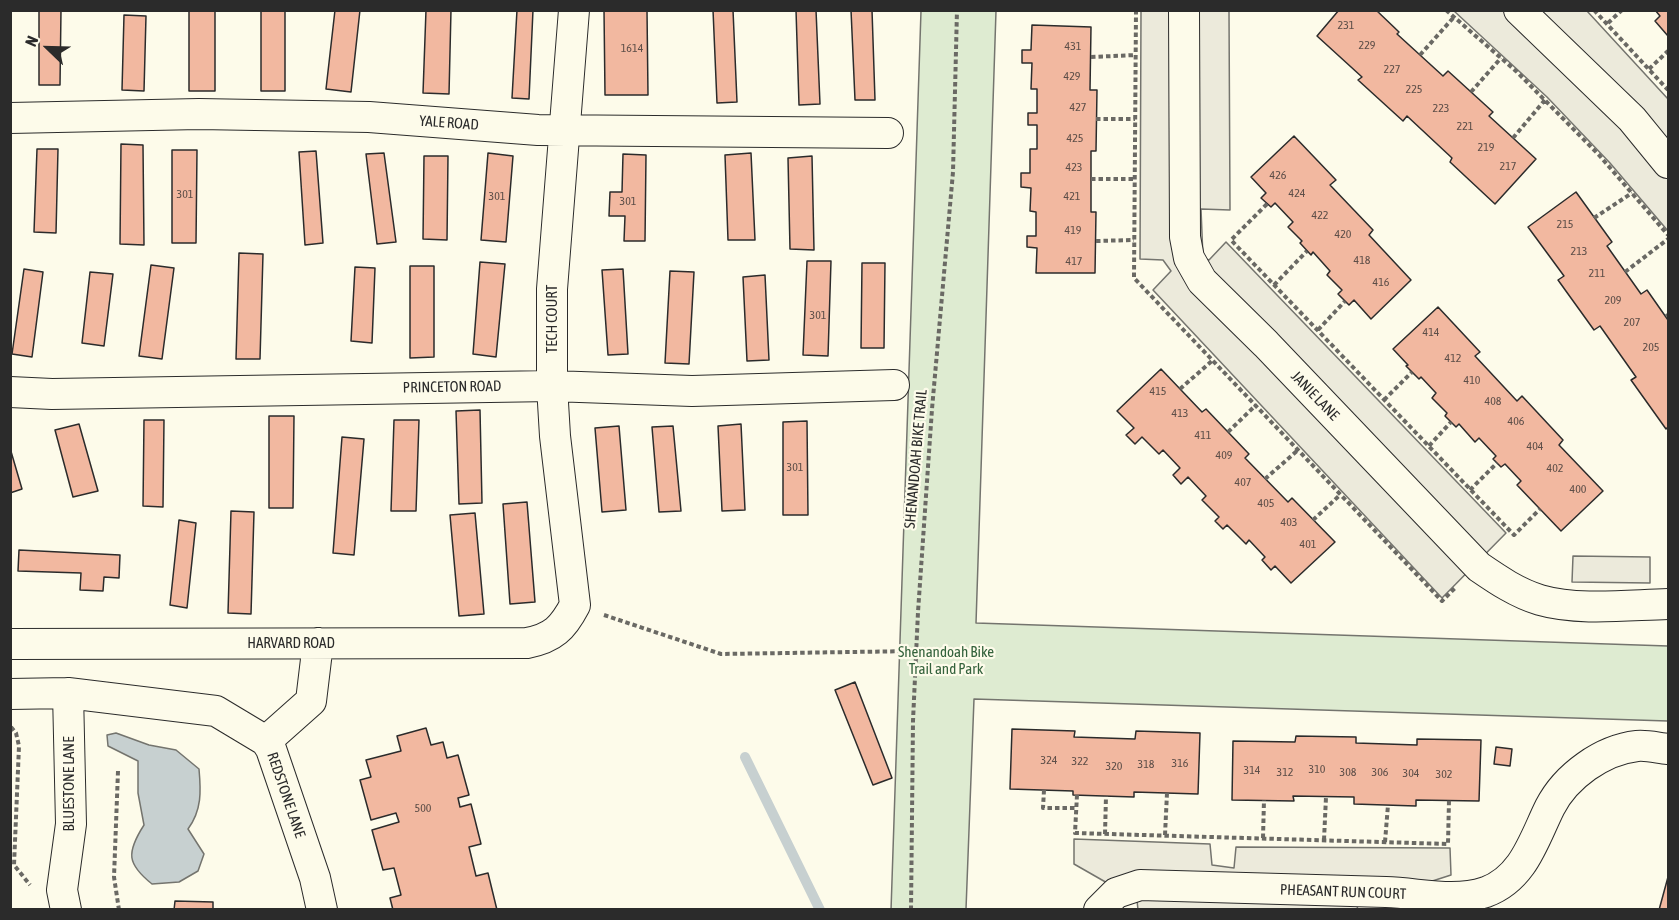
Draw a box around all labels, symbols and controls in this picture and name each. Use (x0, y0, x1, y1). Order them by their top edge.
north arrow (18, 18, 78, 78)
house number: 231 (1338, 18, 1354, 32)
text: N (21, 33, 42, 49)
house number: 229 (1359, 38, 1375, 52)
house number: 431 (1065, 39, 1081, 53)
house number: 1614 (621, 41, 643, 55)
house number: 227 (1384, 62, 1400, 76)
house number: 429 (1064, 69, 1080, 83)
house number: 225 (1406, 82, 1422, 96)
house number: 427 (1070, 100, 1086, 114)
house number: 223 (1433, 101, 1449, 115)
street label: YALE ROAD (419, 112, 479, 134)
house number: 221 (1457, 119, 1473, 133)
house number: 425 (1067, 131, 1083, 145)
house number: 219 (1478, 140, 1494, 154)
house number: 217 (1500, 159, 1516, 173)
house number: 423 (1066, 160, 1082, 174)
house number: 426 (1270, 168, 1286, 182)
house number: 424 (1289, 186, 1305, 200)
house number: 301 (177, 187, 193, 201)
house number: 301 (489, 189, 505, 203)
house number: 421 (1064, 189, 1080, 203)
house number: 301 (620, 194, 636, 208)
house number: 422 (1312, 208, 1328, 222)
house number: 215 (1557, 217, 1573, 231)
house number: 419 (1065, 223, 1081, 237)
house number: 420 (1335, 227, 1351, 241)
house number: 213 (1571, 244, 1587, 258)
house number: 418 (1354, 253, 1370, 267)
house number: 417 (1066, 254, 1082, 268)
house number: 211 (1589, 266, 1605, 280)
house number: 416 (1373, 275, 1389, 289)
street label: TECH COURT (543, 285, 561, 353)
house number: 209 (1605, 293, 1621, 307)
house number: 301 (810, 308, 826, 322)
house number: 207 (1624, 315, 1640, 329)
house number: 414 (1423, 325, 1439, 339)
house number: 205 (1643, 340, 1659, 354)
house number: 412 (1445, 351, 1461, 365)
street label: JANIE LANE (1287, 368, 1343, 424)
house number: 410 (1464, 373, 1480, 387)
street label: PRINCETON ROAD (403, 377, 501, 397)
house number: 415 (1150, 384, 1166, 398)
street label: SHENANDOAH BIKE TRAIL (901, 389, 931, 529)
house number: 408 (1485, 394, 1501, 408)
house number: 413 (1172, 406, 1188, 420)
house number: 406 (1508, 414, 1524, 428)
house number: 411 (1195, 428, 1211, 442)
house number: 404 (1527, 439, 1543, 453)
house number: 409 (1216, 448, 1232, 462)
house number: 301 (787, 460, 803, 474)
house number: 402 (1547, 461, 1563, 475)
house number: 407 (1235, 475, 1251, 489)
house number: 400 (1570, 482, 1586, 496)
house number: 405 (1258, 496, 1274, 510)
house number: 403 (1281, 515, 1297, 529)
house number: 401 (1300, 537, 1316, 551)
street label: HARVARD ROAD (247, 634, 335, 652)
park label: Shenandoah Bike Trail and Park (898, 643, 994, 678)
street label: BLUESTONE LANE (60, 736, 78, 832)
street label: REDSTONE LANE (263, 750, 309, 840)
house number: 324 (1041, 753, 1057, 767)
house number: 322 (1072, 754, 1088, 768)
house number: 316 (1172, 756, 1188, 770)
house number: 318 (1138, 757, 1154, 771)
house number: 320 (1106, 759, 1122, 773)
house number: 310 (1309, 762, 1325, 776)
house number: 314 (1244, 763, 1260, 777)
house number: 312 (1277, 765, 1293, 779)
house number: 308 (1340, 765, 1356, 779)
house number: 306 (1372, 765, 1388, 779)
house number: 304 (1403, 766, 1419, 780)
house number: 302 (1436, 767, 1452, 781)
house number: 500 (415, 801, 431, 815)
street label: PHEASANT RUN COURT (1280, 881, 1406, 903)

